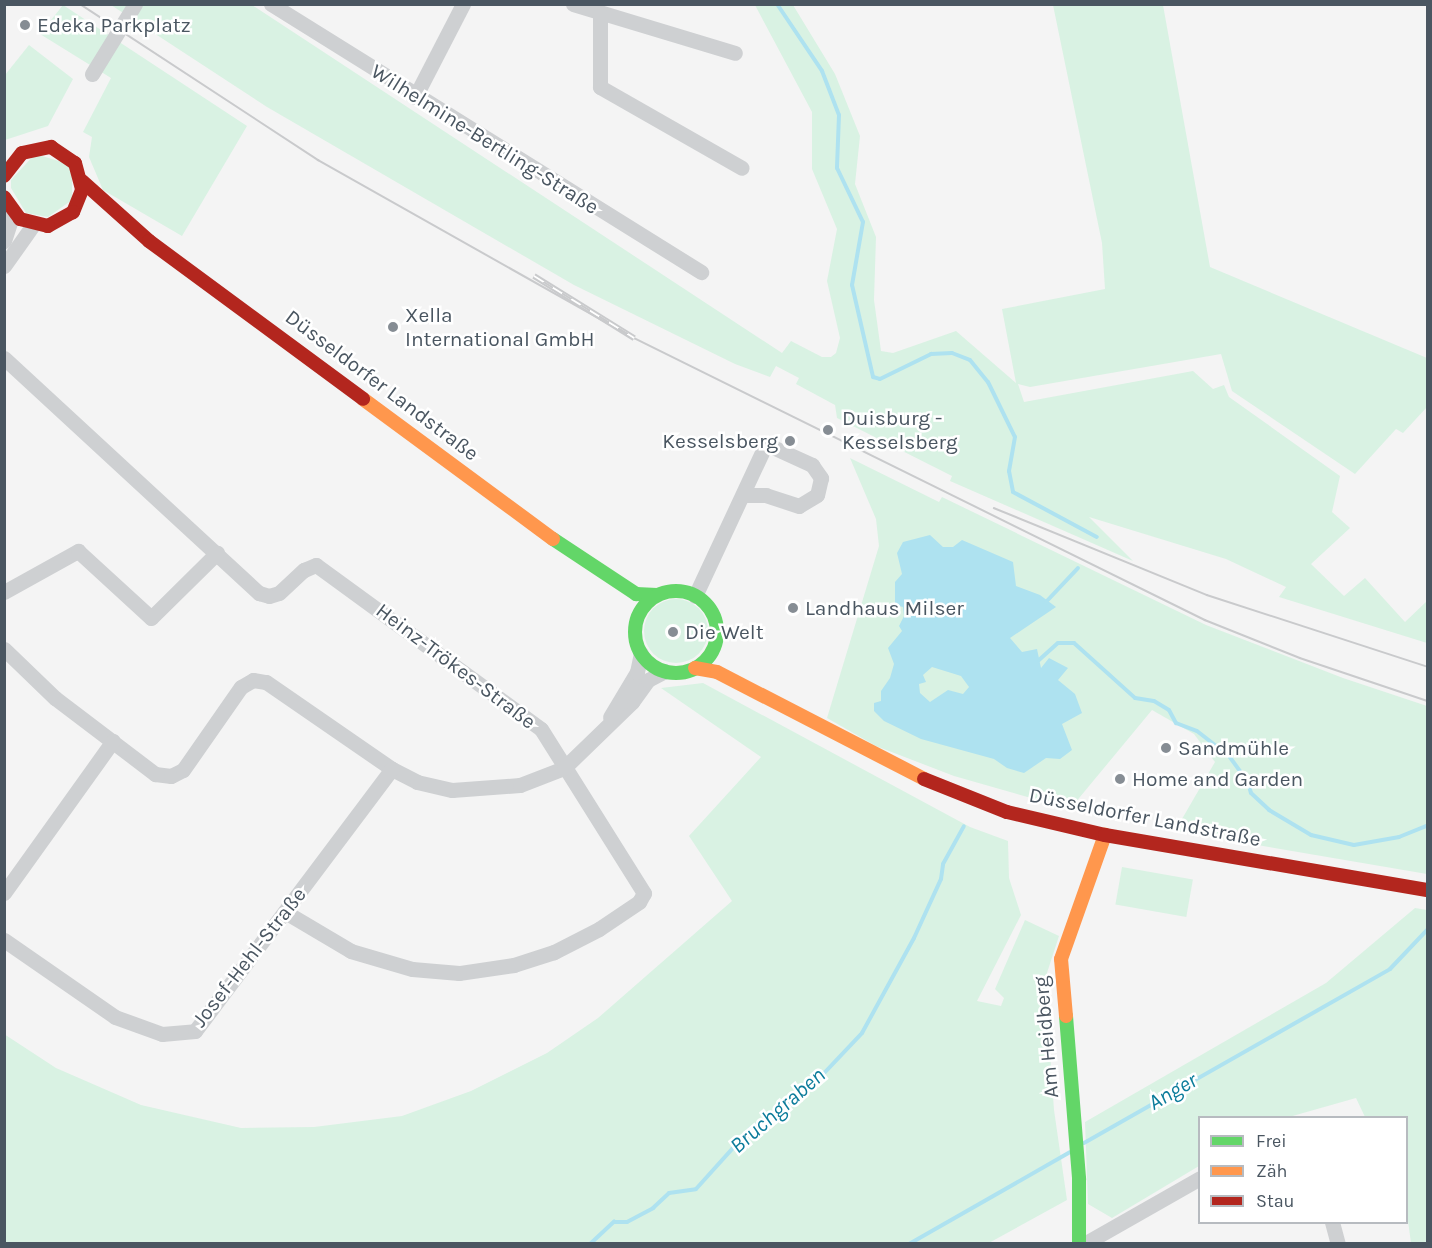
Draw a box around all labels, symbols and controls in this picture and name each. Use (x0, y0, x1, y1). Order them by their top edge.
place label: Edeka Parkplatz (37, 12, 191, 38)
marker: Edeka Parkplatz (18, 18, 32, 32)
street label: Wilhelmine-Bertling-Straße (367, 58, 603, 220)
place label: Xella International GmbH (405, 302, 594, 352)
street label: Düsseldorfer Landstraße (280, 304, 484, 466)
marker: Xella International GmbH (386, 320, 400, 334)
place label: Duisburg - Kesselsberg (842, 405, 958, 455)
marker: Duisburg - Kesselsberg (819, 421, 837, 439)
place label: Kesselsberg (662, 428, 778, 454)
marker: Kesselsberg (783, 434, 797, 448)
place label: Landhaus Milser (805, 595, 964, 621)
street label: Heinz-Trökes-Straße (371, 598, 541, 734)
marker: Landhaus Milser (786, 601, 800, 615)
place label: Die Welt (685, 619, 764, 645)
marker: Die Welt (666, 625, 680, 639)
place label: Sandmühle (1178, 735, 1289, 761)
marker: Sandmühle (1159, 741, 1173, 755)
place label: Home and Garden (1132, 766, 1303, 792)
marker: Home and Garden (1113, 772, 1127, 786)
street label: Düsseldorfer Landstraße (1027, 782, 1263, 852)
street label: Josef-Hehl-Straße (187, 882, 311, 1032)
street label: Am Heidberg (1028, 975, 1064, 1099)
water label: Bruchgraben (725, 1062, 831, 1160)
water label: Anger (1144, 1068, 1202, 1116)
legend (1198, 1116, 1408, 1224)
text: Frei (1256, 1130, 1287, 1152)
text: Zäh (1256, 1160, 1287, 1182)
text: Stau (1256, 1190, 1294, 1212)

